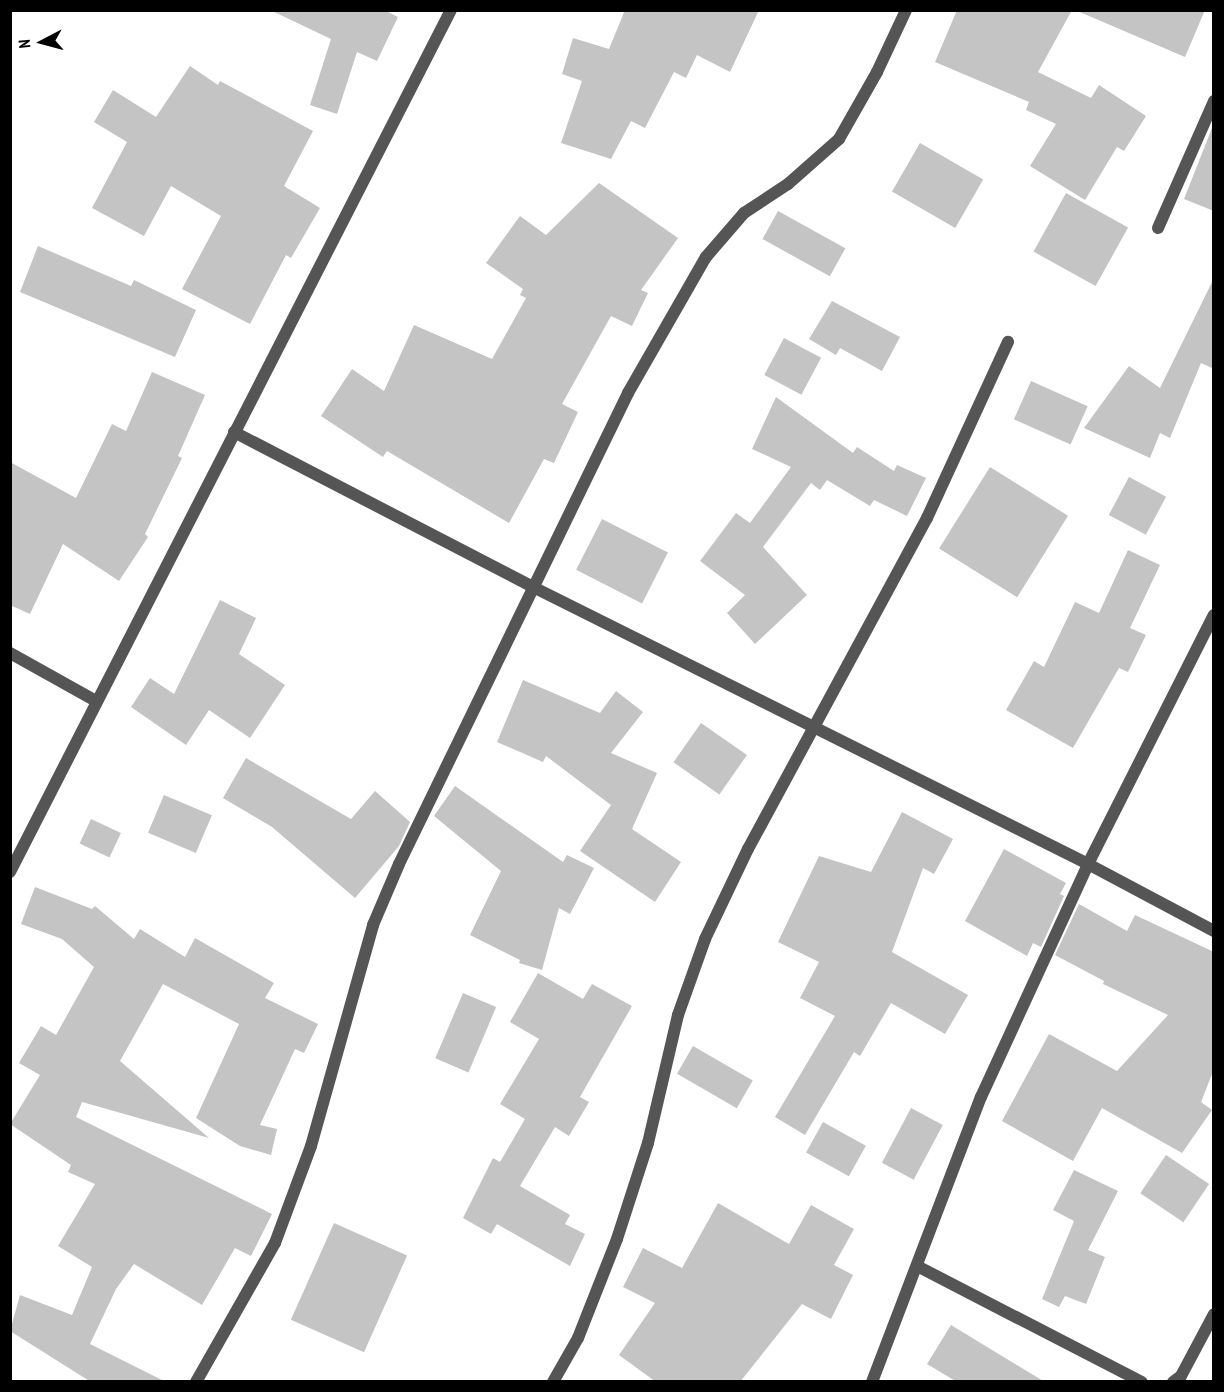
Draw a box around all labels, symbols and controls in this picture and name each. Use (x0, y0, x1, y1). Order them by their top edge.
north arrow (12, 12, 72, 72)
text: N (14, 39, 34, 49)

